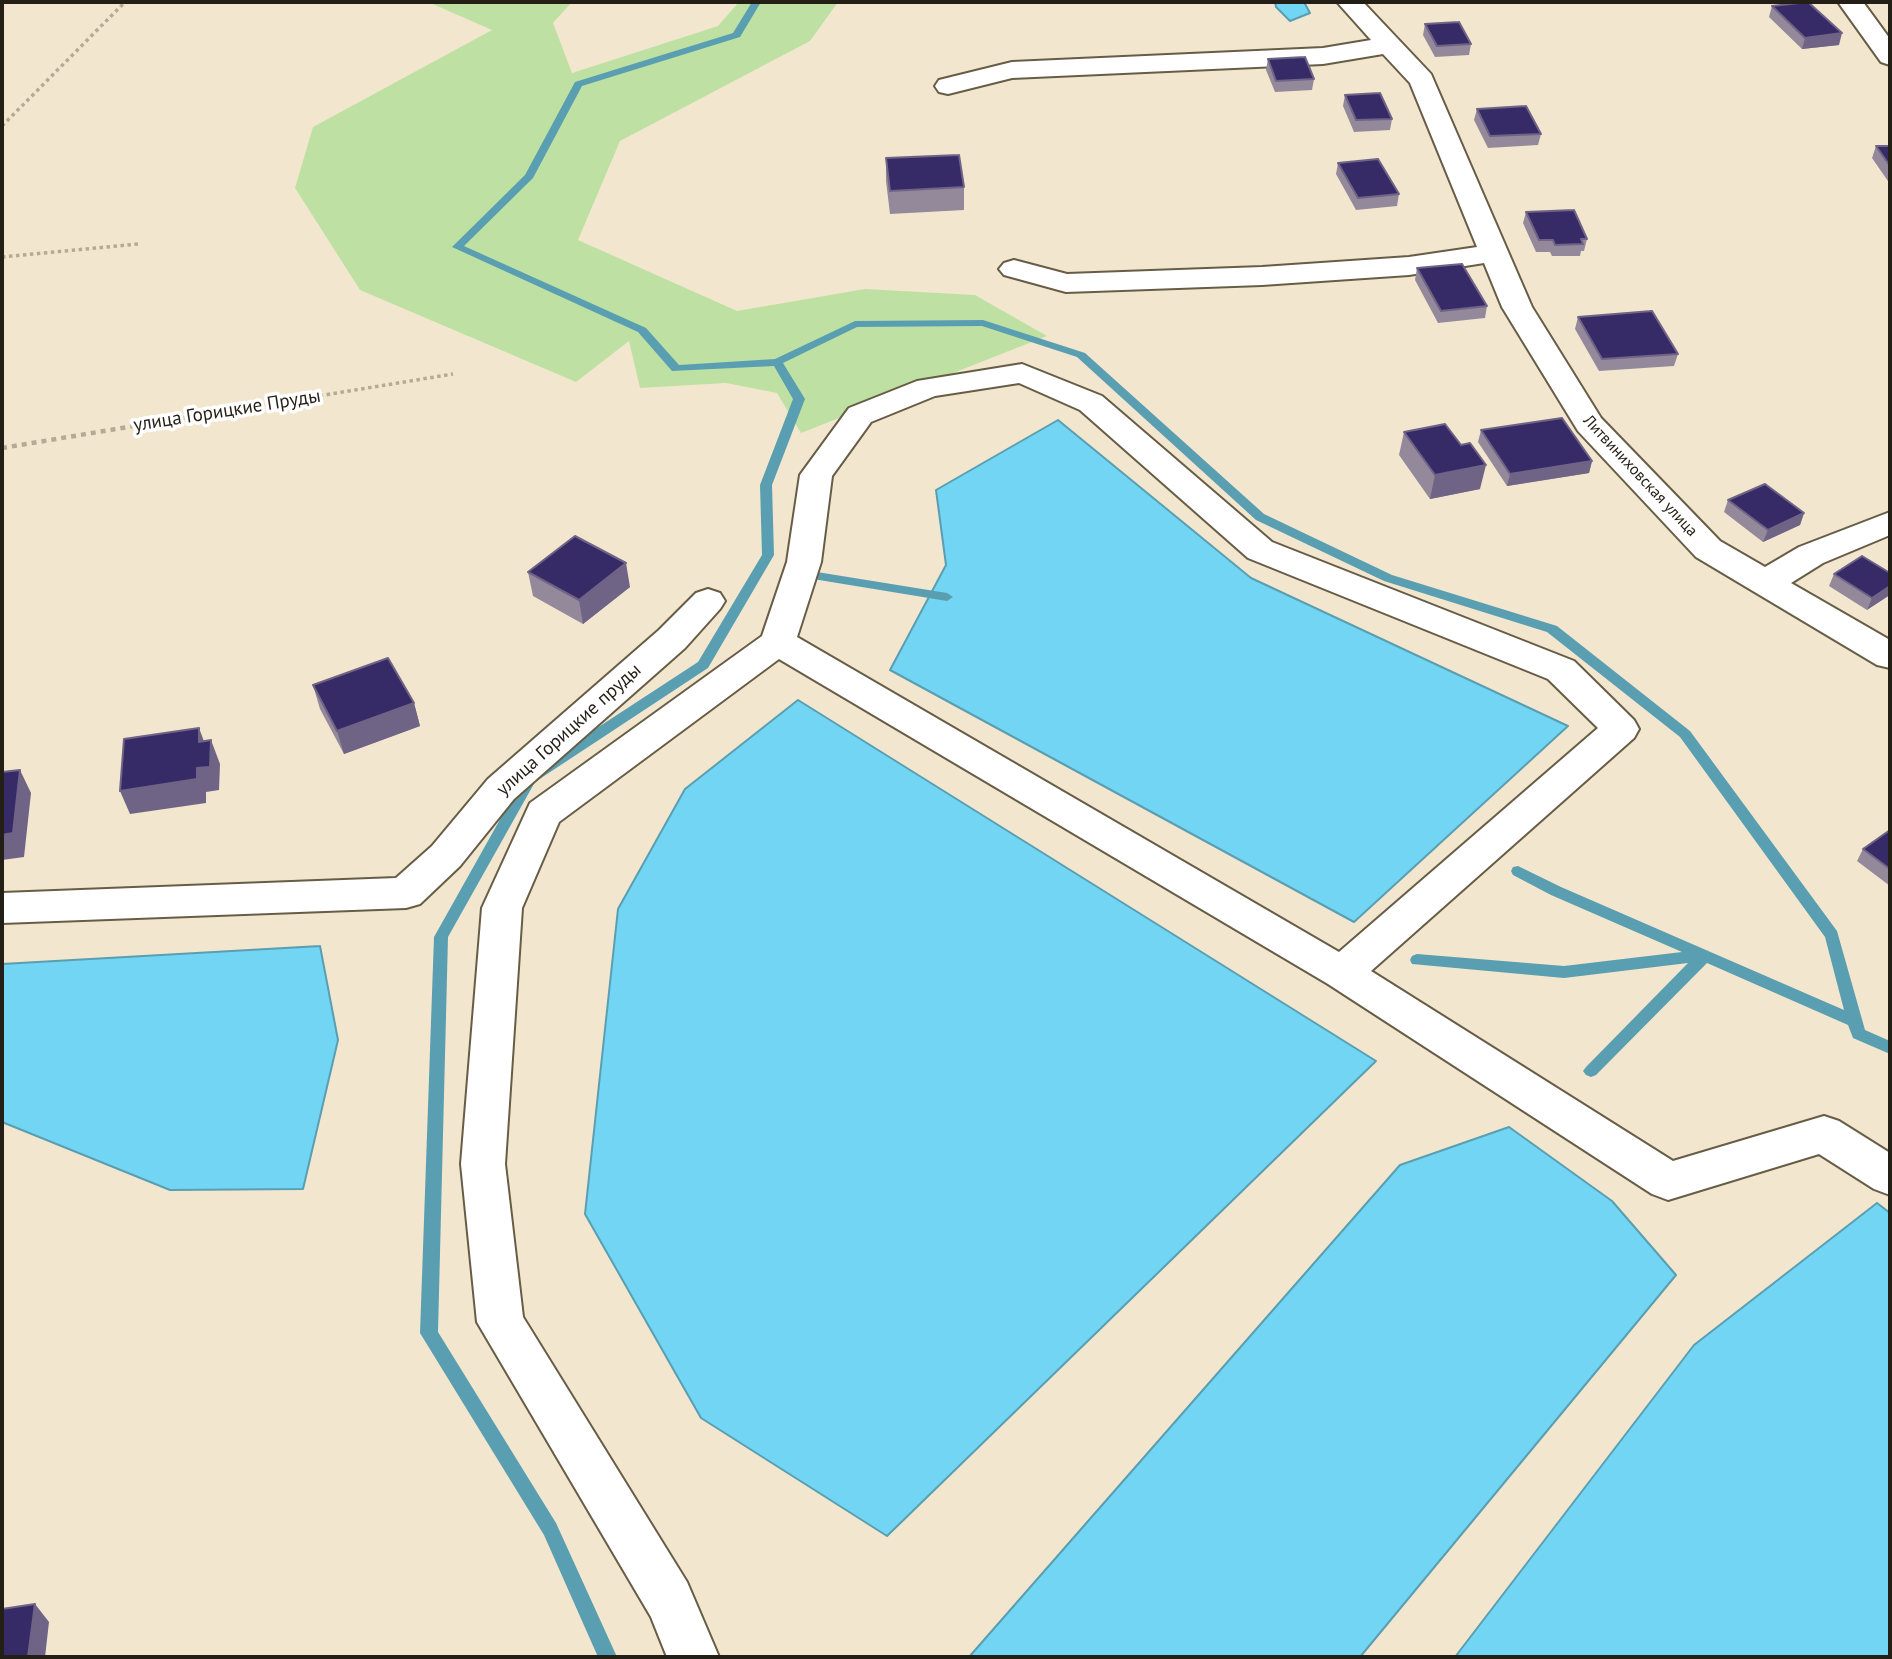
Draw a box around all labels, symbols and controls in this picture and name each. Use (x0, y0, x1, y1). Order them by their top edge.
street label: улица Горицкие Пруды (132, 385, 322, 437)
street label: Литвиниховская улица (1579, 411, 1701, 541)
street label: улица Горицкие пруды (492, 659, 646, 801)

